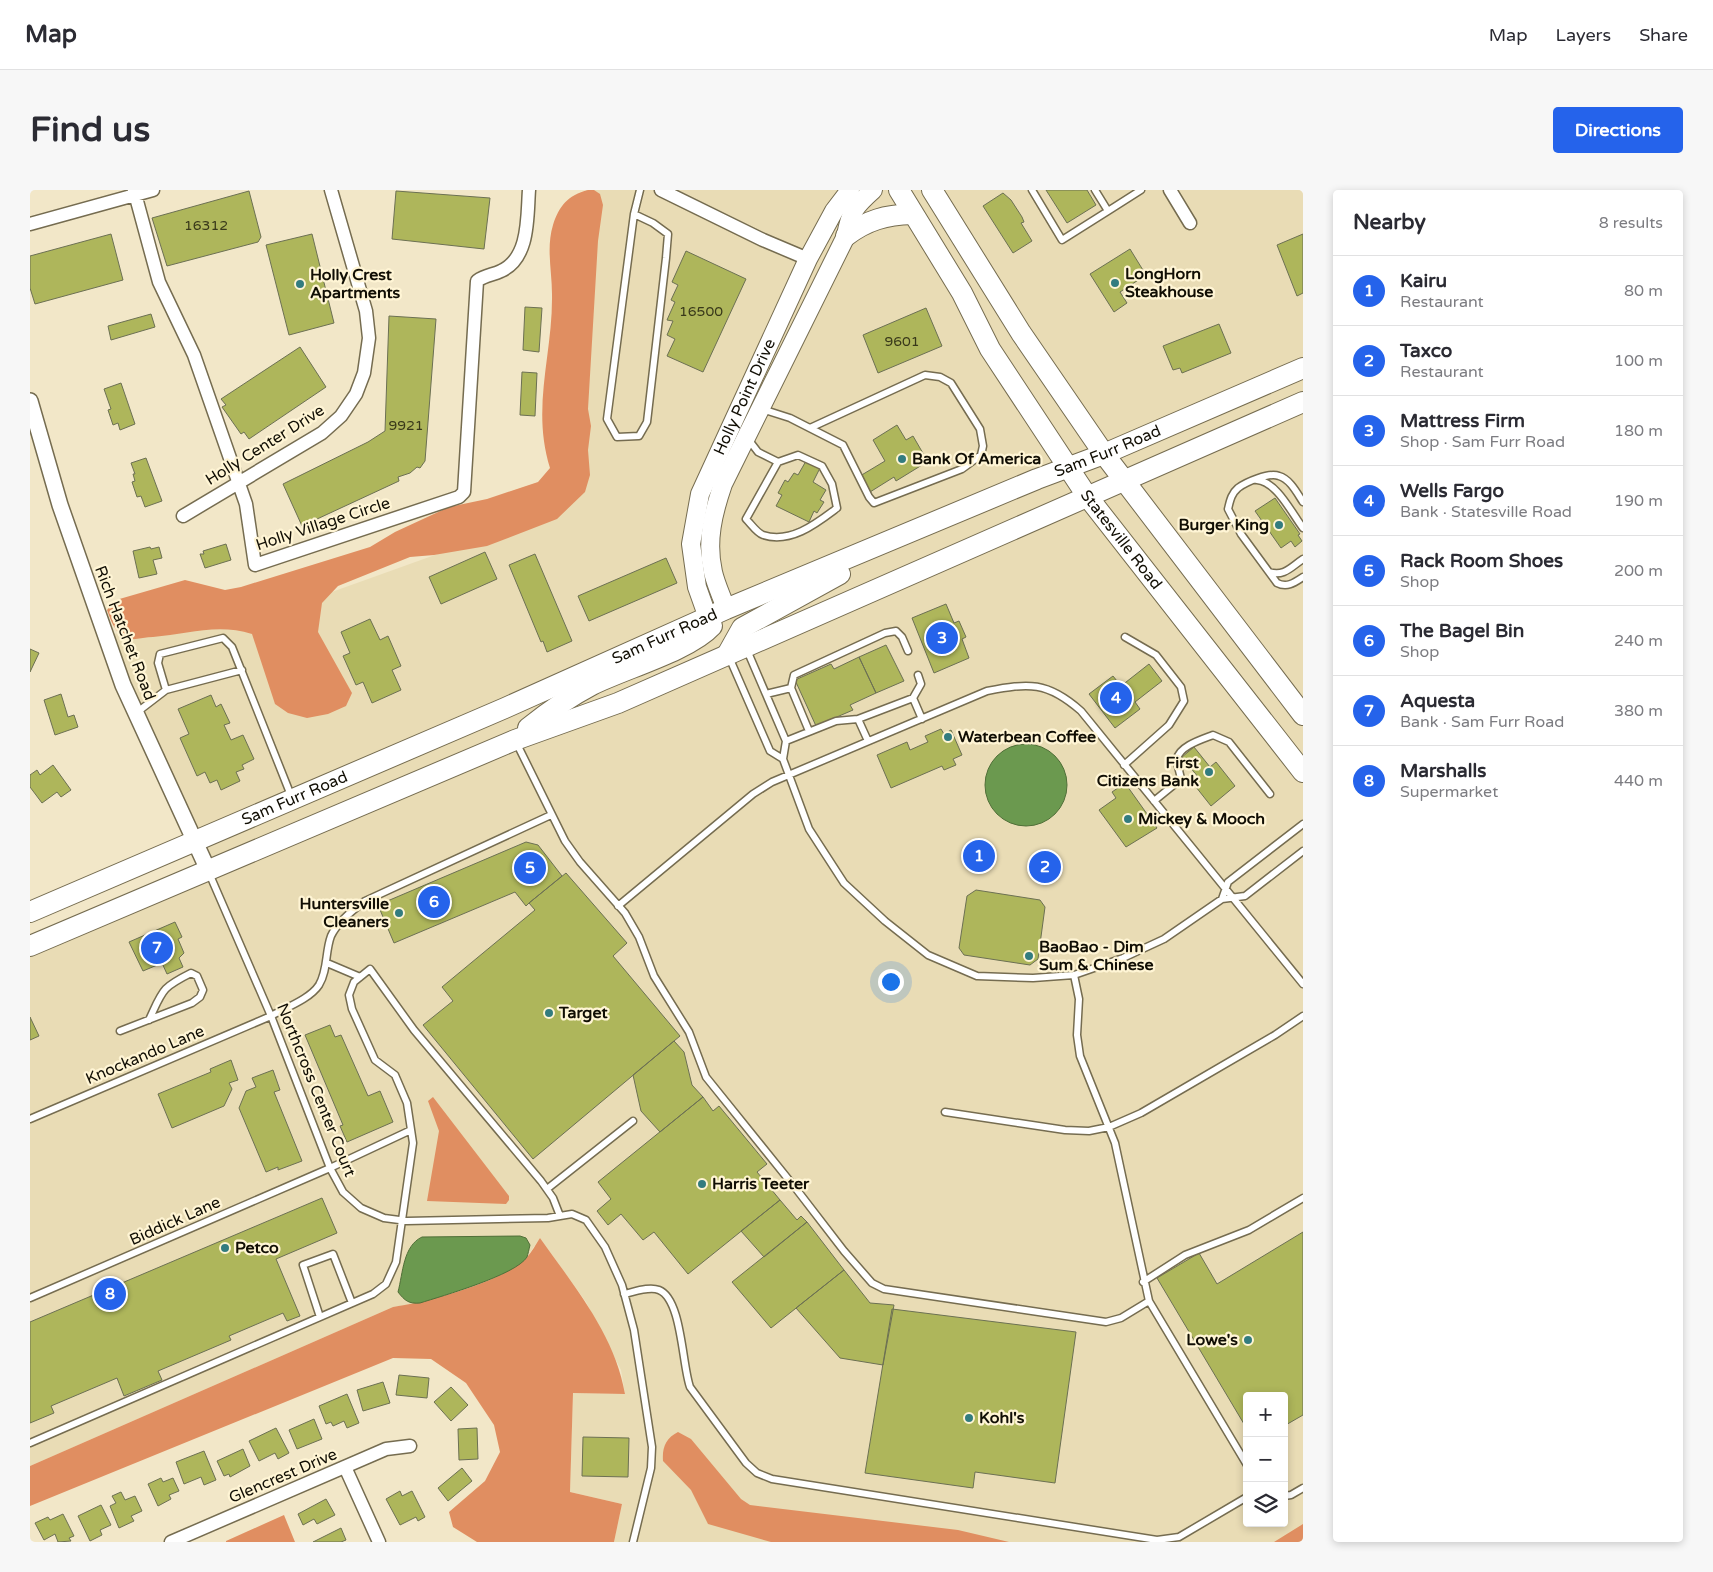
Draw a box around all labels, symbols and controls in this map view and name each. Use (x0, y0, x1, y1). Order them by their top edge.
text: Map (25, 20, 77, 49)
text: Map (1489, 24, 1528, 46)
text: Layers (1556, 24, 1611, 46)
text: Share (1639, 24, 1688, 46)
button: Directions (1553, 107, 1683, 153)
text: Find us (30, 109, 150, 151)
text: Nearby (1353, 210, 1426, 235)
text: 8 results (1599, 213, 1663, 233)
house number: 16312 (184, 217, 228, 234)
place label: LongHorn Steakhouse (1125, 264, 1213, 302)
place label: Holly Crest Apartments (310, 265, 401, 303)
text: Kairu (1400, 270, 1447, 292)
marker: LongHorn Steakhouse (1109, 277, 1121, 289)
marker: Holly Crest Apartments (294, 278, 306, 290)
text: 1 (1364, 281, 1374, 301)
text: 80 m (1624, 281, 1663, 301)
text: Restaurant (1400, 292, 1484, 312)
house number: 16500 (679, 303, 723, 320)
house number: 9601 (884, 333, 920, 350)
street label: Holly Point Drive (709, 336, 780, 458)
text: Taxco (1400, 340, 1452, 362)
text: 2 (1364, 351, 1374, 371)
text: 100 m (1614, 351, 1663, 371)
text: Restaurant (1400, 362, 1484, 382)
street label: Holly Center Drive (202, 400, 328, 490)
text: Mattress Firm (1400, 410, 1525, 432)
house number: 9921 (388, 417, 424, 434)
street label: Sam Furr Road (1051, 421, 1164, 482)
text: 3 (1364, 421, 1374, 441)
text: 180 m (1614, 421, 1663, 441)
text: Shop · Sam Furr Road (1400, 432, 1565, 452)
place label: Bank Of America (912, 449, 1041, 469)
marker: Bank Of America (896, 453, 908, 465)
text: Wells Fargo (1400, 480, 1504, 502)
street label: Statesville Road (1076, 486, 1166, 594)
text: 4 (1364, 491, 1374, 511)
text: 190 m (1614, 491, 1663, 511)
street label: Holly Village Circle (253, 493, 393, 555)
text: Bank · Statesville Road (1400, 502, 1572, 522)
place label: Burger King (1178, 515, 1269, 535)
marker: Burger King (1273, 519, 1285, 531)
text: Rack Room Shoes (1400, 550, 1563, 572)
text: 5 (1364, 561, 1374, 581)
text: 200 m (1614, 561, 1663, 581)
street label: Rich Hatchet Road (90, 563, 160, 703)
text: Shop (1400, 572, 1439, 592)
street label: Sam Furr Road (609, 604, 721, 669)
pin: 3 (926, 619, 958, 657)
text: The Bagel Bin (1400, 620, 1524, 642)
text: 6 (1364, 631, 1374, 651)
text: 240 m (1614, 631, 1663, 651)
text: Shop (1400, 642, 1439, 662)
pin: 4 (1100, 679, 1132, 717)
text: Aquesta (1400, 690, 1475, 712)
text: 7 (1364, 701, 1374, 721)
text: 380 m (1614, 701, 1663, 721)
text: Bank · Sam Furr Road (1400, 712, 1564, 732)
place label: Waterbean Coffee (958, 727, 1096, 747)
marker: Waterbean Coffee (942, 731, 954, 743)
place label: First Citizens Bank (1097, 753, 1200, 791)
text: Marshalls (1400, 760, 1486, 782)
marker: First Citizens Bank (1203, 766, 1215, 778)
street label: Sam Furr Road (239, 767, 351, 830)
text: 8 (1364, 771, 1374, 791)
text: 440 m (1614, 771, 1663, 791)
text: Supermarket (1400, 782, 1498, 802)
place label: Mickey & Mooch (1138, 809, 1265, 829)
marker: Mickey & Mooch (1122, 813, 1134, 825)
pin: 1 (963, 837, 995, 875)
pin: 2 (1029, 848, 1061, 886)
pin: 5 (514, 849, 546, 887)
pin: 6 (418, 883, 450, 921)
place label: Huntersville Cleaners (300, 894, 389, 932)
marker: Huntersville Cleaners (393, 907, 405, 919)
pin: 7 (141, 929, 173, 967)
place label: BaoBao - Dim Sum & Chinese (1039, 937, 1154, 975)
marker: BaoBao - Dim Sum & Chinese (1023, 950, 1035, 962)
your location (878, 969, 904, 995)
street label: Northcross Center Court (272, 1000, 360, 1180)
place label: Target (558, 1003, 608, 1023)
marker: Target (543, 1007, 555, 1019)
street label: Knockando Lane (83, 1021, 207, 1089)
place label: Harris Teeter (712, 1174, 810, 1194)
marker: Harris Teeter (696, 1178, 708, 1190)
street label: Biddick Lane (126, 1192, 224, 1250)
place label: Petco (235, 1238, 279, 1258)
marker: Petco (219, 1242, 231, 1254)
pin: 8 (94, 1275, 126, 1313)
place label: Lowe's (1186, 1330, 1238, 1350)
marker: Lowe's (1242, 1334, 1254, 1346)
map controls (1243, 1392, 1288, 1527)
button: + (1243, 1392, 1288, 1437)
place label: Kohl's (979, 1408, 1025, 1428)
marker: Kohl's (963, 1412, 975, 1424)
button: − (1243, 1437, 1288, 1482)
street label: Glencrest Drive (226, 1444, 340, 1508)
button: layers (1243, 1482, 1288, 1527)

